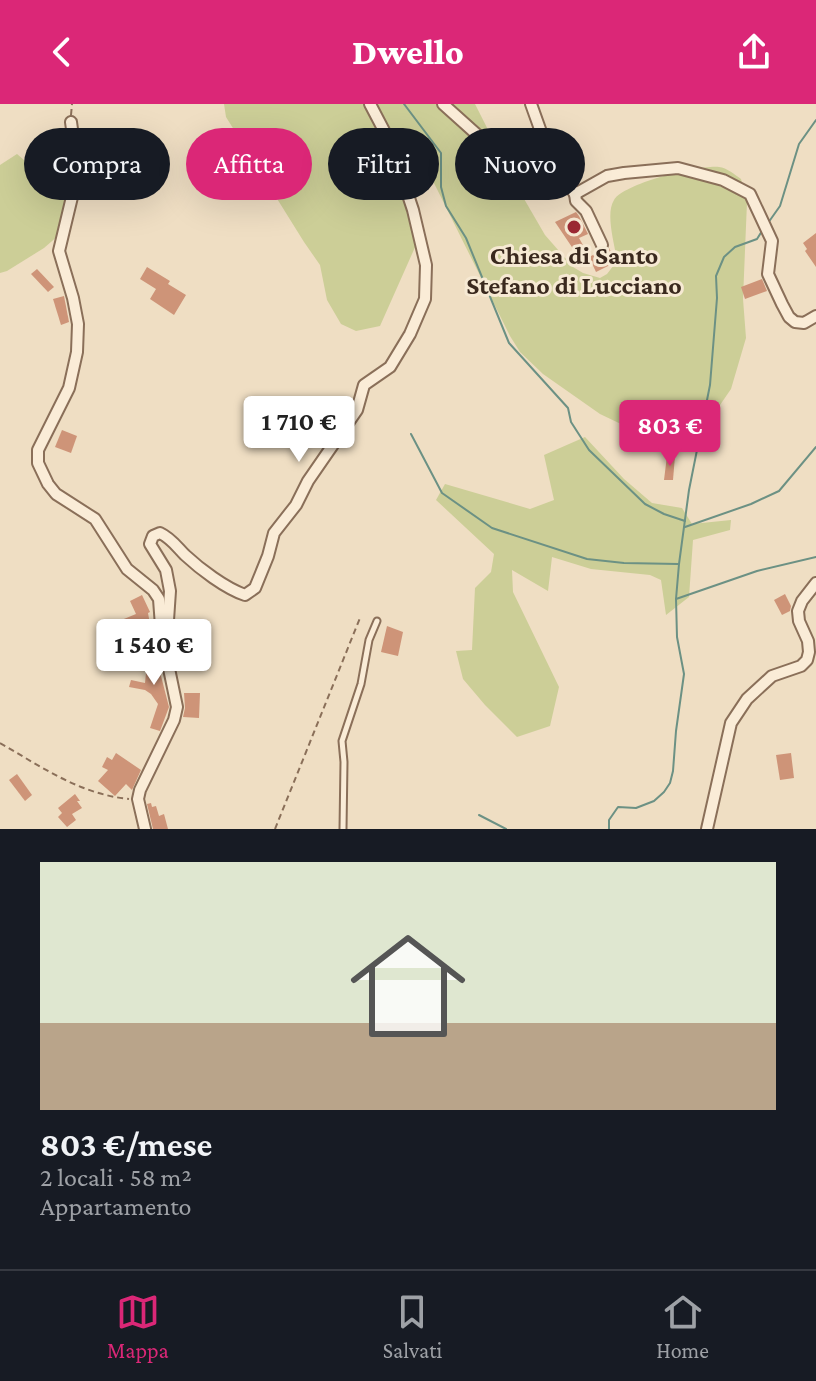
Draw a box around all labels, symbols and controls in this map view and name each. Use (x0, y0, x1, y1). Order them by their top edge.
icon: back (40, 30, 84, 74)
icon: share (732, 30, 776, 74)
text: Dwello (352, 32, 464, 72)
chip: Compra (24, 128, 170, 200)
chip: Affitta (186, 128, 312, 200)
chip: Filtri (328, 128, 439, 200)
chip: Nuovo (455, 128, 585, 200)
marker: Chiesa di Santo Stefano di Lucciano (565, 218, 583, 236)
place label: Chiesa di Santo Stefano di Lucciano (466, 241, 682, 300)
pin: 1 710 € (225, 396, 373, 464)
pin: 803 € (614, 400, 726, 468)
text: 1 710 € (262, 407, 336, 436)
text: 803 € (637, 411, 703, 440)
pin: 1 540 € (80, 619, 228, 687)
text: 1 540 € (114, 630, 194, 659)
icon: home (336, 914, 480, 1058)
text: 803 €/mese (40, 1126, 212, 1163)
text: 2 locali · 58 m² (40, 1163, 192, 1192)
text: Appartamento (40, 1192, 191, 1221)
tab: Mappa (107, 1290, 169, 1363)
tab: Salvati (383, 1290, 442, 1363)
tab: Home (656, 1290, 709, 1363)

